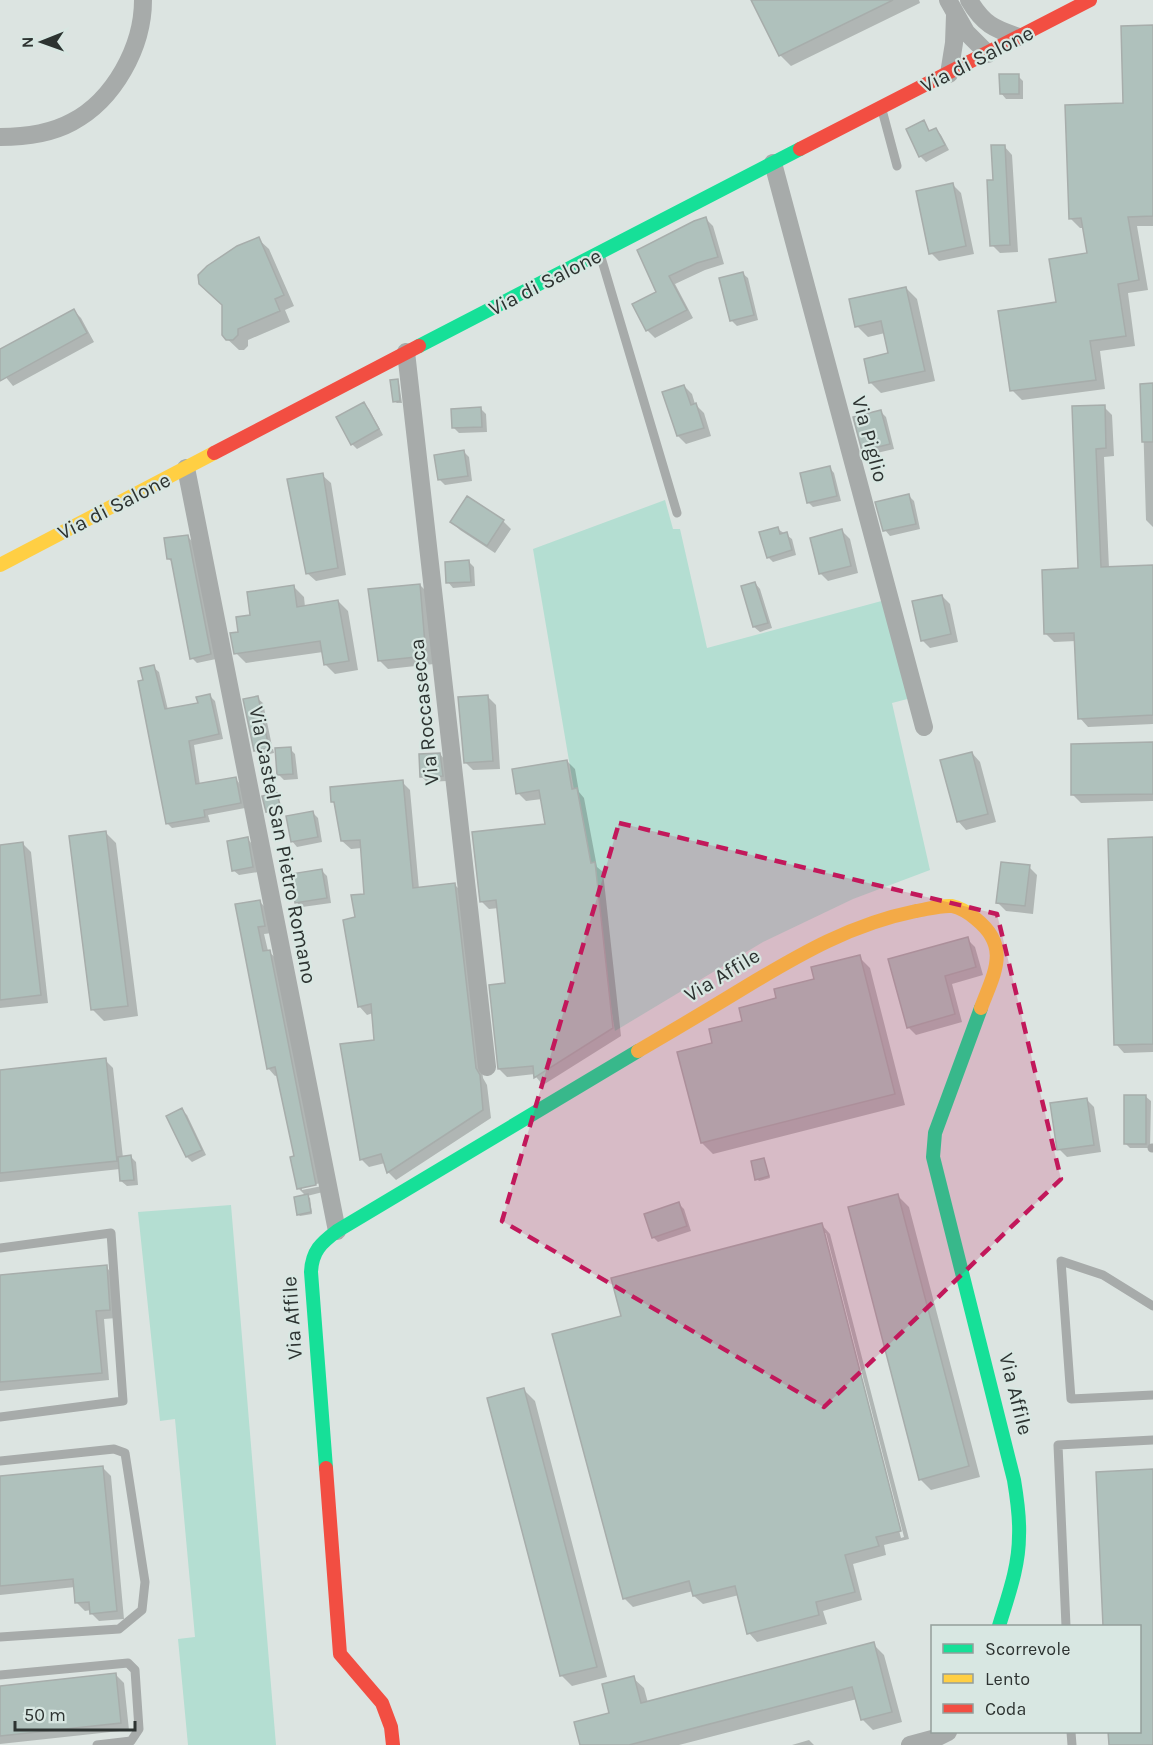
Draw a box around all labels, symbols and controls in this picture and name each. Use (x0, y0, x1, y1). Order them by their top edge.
north arrow (12, 12, 72, 72)
street label: Via di Salone (917, 20, 1037, 98)
text: N (18, 36, 37, 48)
street label: Via di Salone (485, 243, 605, 321)
street label: Via Piglio (847, 393, 893, 485)
street label: Via di Salone (54, 467, 174, 545)
street label: Via Roccasecca (404, 638, 444, 786)
street label: Via Castel San Pietro Romano (244, 704, 322, 986)
street label: Via Affile (680, 943, 764, 1007)
street label: Via Affile (277, 1275, 307, 1361)
street label: Via Affile (994, 1350, 1038, 1438)
legend (931, 1625, 1141, 1733)
text: Scorrevole (985, 1638, 1070, 1660)
text: Lento (985, 1668, 1030, 1690)
scale bar (15, 1694, 135, 1732)
text: Coda (985, 1698, 1026, 1720)
text: 50 m (24, 1704, 66, 1726)

